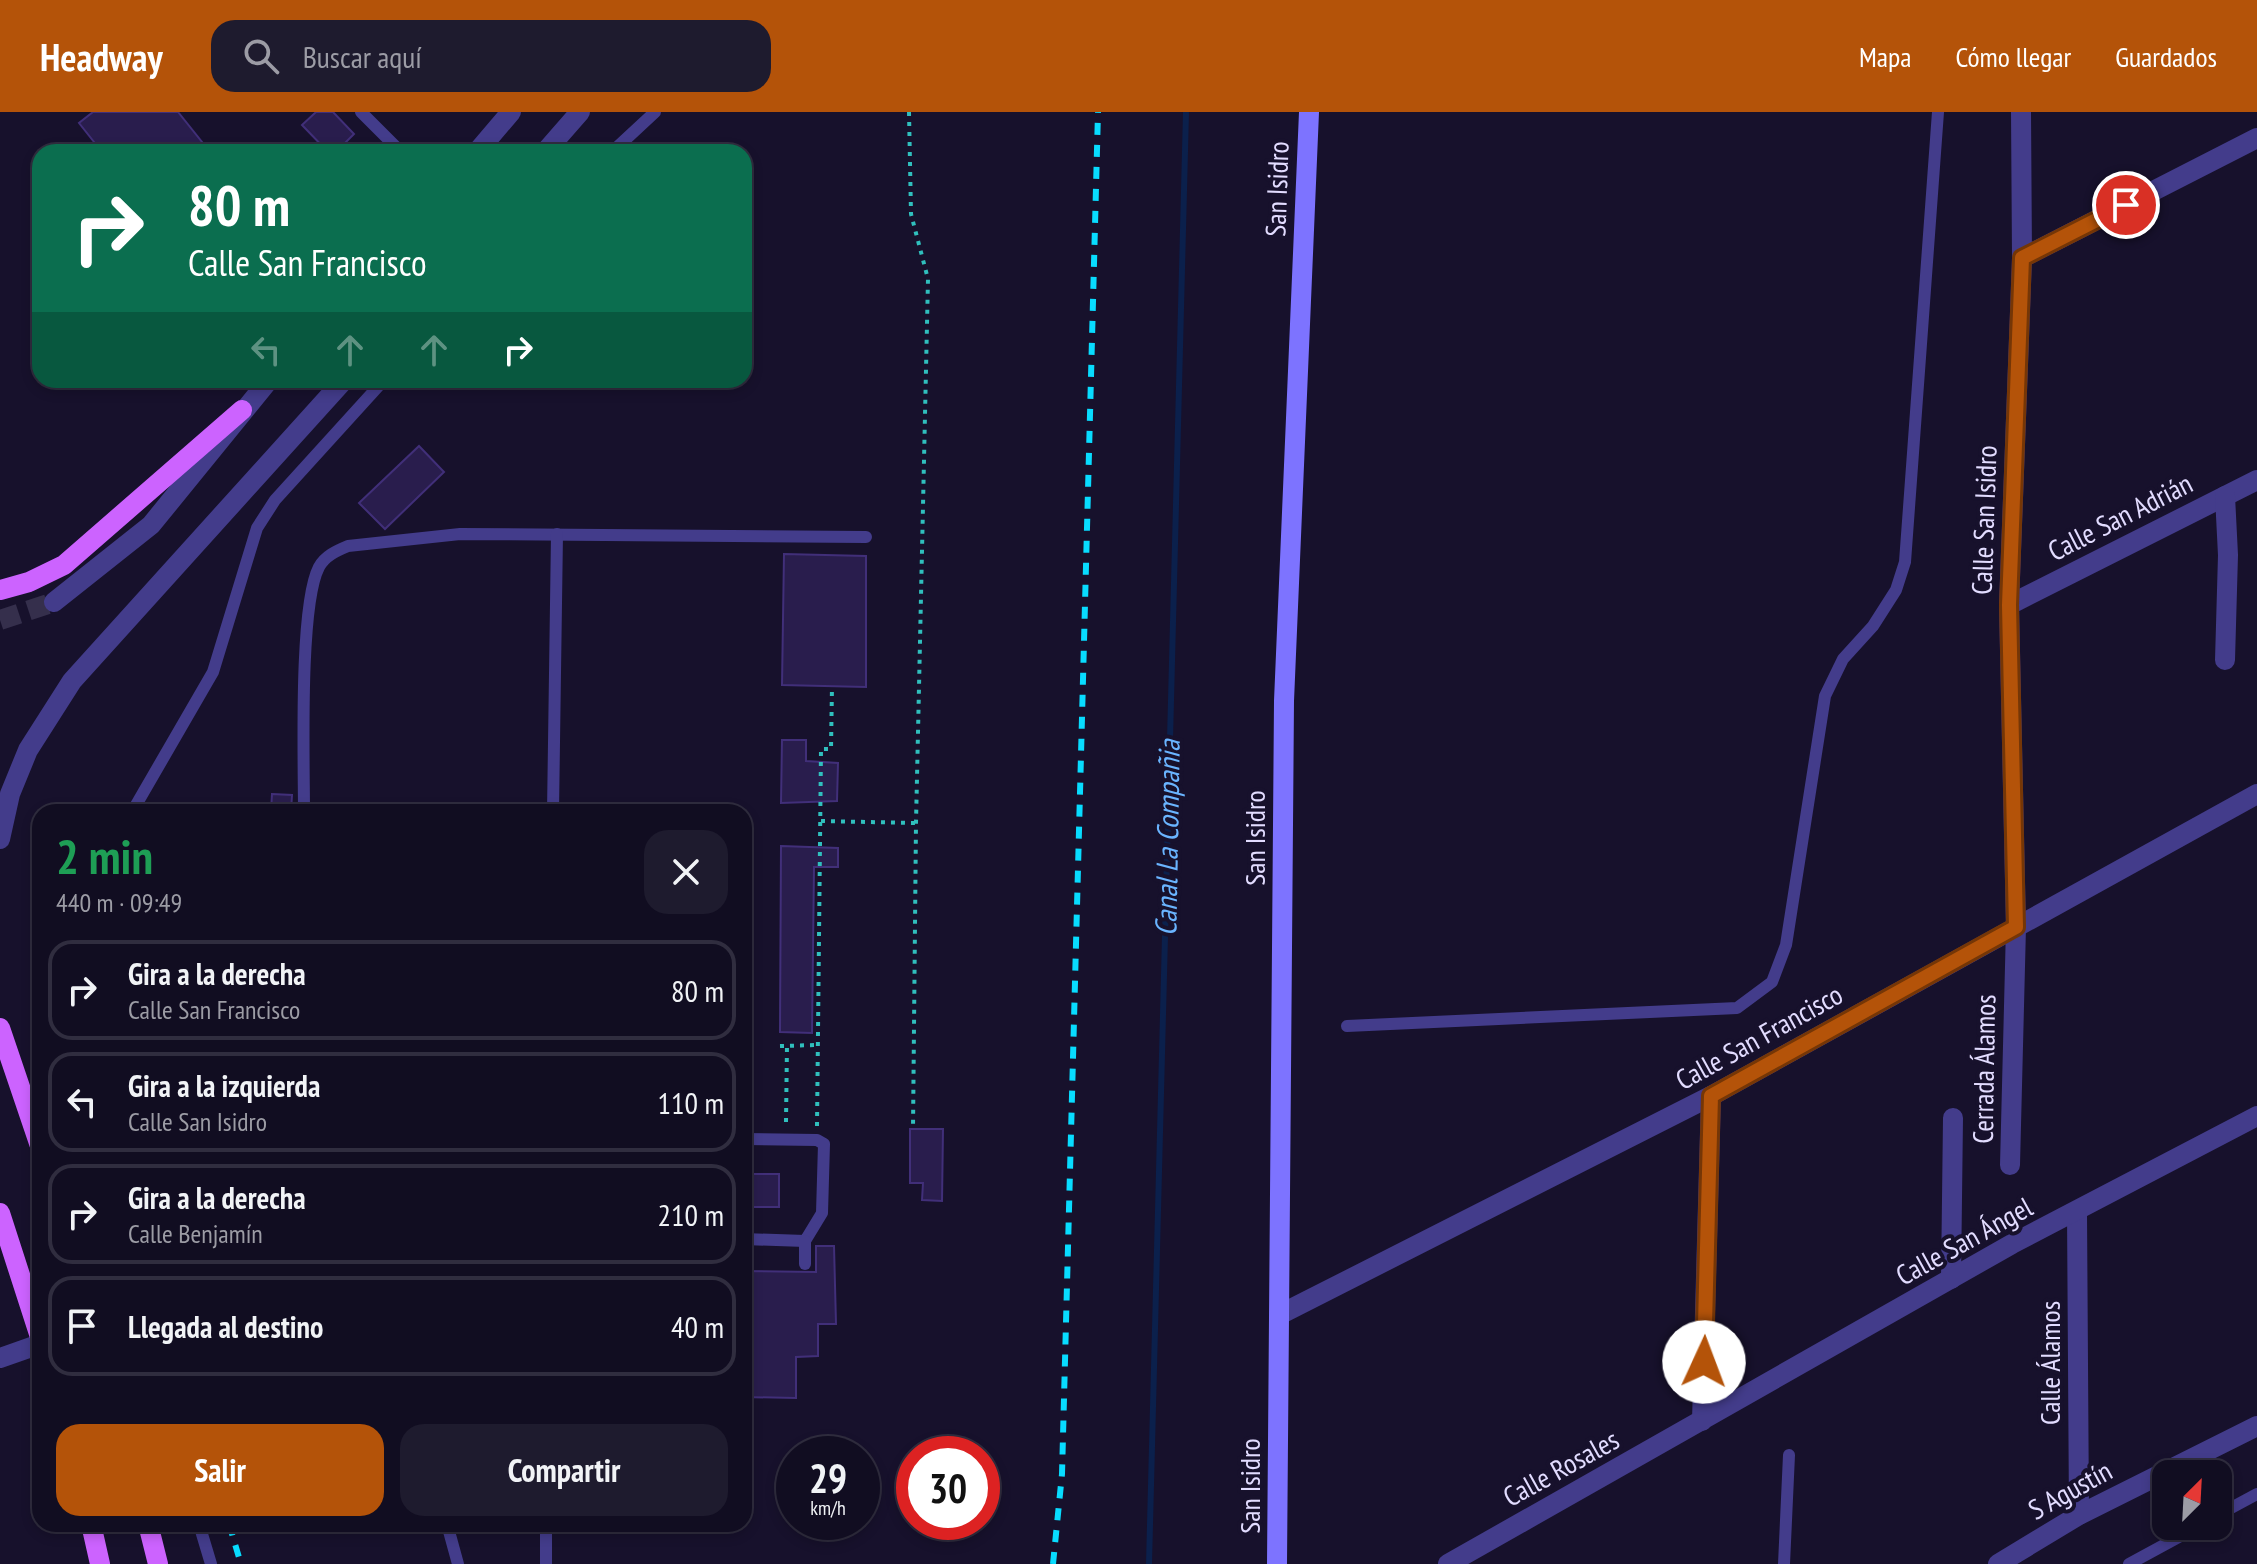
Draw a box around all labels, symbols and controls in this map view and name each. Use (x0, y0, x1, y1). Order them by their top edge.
search box (211, 20, 771, 92)
text: Headway (40, 32, 163, 81)
icon: search (239, 34, 283, 78)
text: Buscar aquí (303, 37, 422, 76)
text: Mapa (1859, 38, 1911, 75)
text: Cómo llegar (1955, 38, 2071, 75)
text: Guardados (2115, 38, 2217, 75)
street label: San Isidro (1256, 141, 1297, 237)
text: 80 m (188, 169, 290, 241)
pin (2092, 171, 2160, 239)
icon: right (56, 176, 160, 280)
icon: arrive (2104, 183, 2148, 227)
text: Calle San Francisco (188, 239, 426, 286)
icon: left (244, 328, 288, 372)
icon: ahead (328, 328, 372, 372)
icon: ahead (412, 328, 456, 372)
icon: right (496, 328, 540, 372)
street label: Calle San Isidro (1962, 445, 2005, 595)
street label: Calle San Adrián (2041, 464, 2198, 569)
water label: Canal La Compañia (1145, 737, 1188, 936)
street label: San Isidro (1236, 790, 1273, 886)
text: 2 min (56, 825, 153, 887)
button: close (644, 830, 728, 914)
text: 440 m · 09:49 (56, 886, 182, 919)
text: Gira a la derecha (128, 954, 306, 993)
icon: right (60, 968, 104, 1012)
text: 80 m (671, 971, 724, 1010)
street label: Calle San Francisco (1669, 975, 1849, 1098)
text: Calle San Francisco (128, 993, 300, 1026)
street label: Cerrada Álamos (1964, 994, 2003, 1144)
text: Gira a la izquierda (128, 1066, 320, 1105)
icon: left (60, 1080, 104, 1124)
text: 110 m (658, 1083, 724, 1122)
text: Calle San Isidro (128, 1105, 267, 1138)
text: Gira a la derecha (128, 1178, 306, 1217)
street label: Calle San Ángel (1889, 1188, 2039, 1293)
icon: right (60, 1192, 104, 1236)
text: 210 m (658, 1195, 724, 1234)
text: Calle Benjamín (128, 1217, 263, 1250)
street label: Calle Álamos (2031, 1301, 2068, 1425)
icon: arrive (60, 1304, 104, 1348)
text: Llegada al destino (128, 1307, 323, 1346)
text: 40 m (671, 1307, 724, 1346)
position arrow (1662, 1320, 1746, 1404)
street label: Calle Rosales (1496, 1421, 1625, 1514)
button: Salir (56, 1424, 384, 1516)
button: Compartir (400, 1424, 728, 1516)
speed limit sign: 30 (896, 1436, 1000, 1540)
street label: San Isidro (1231, 1438, 1268, 1534)
text: 29 (809, 1452, 847, 1504)
street label: S Agustín (2021, 1452, 2118, 1528)
north arrow (2152, 1460, 2232, 1540)
map controls (2152, 1460, 2232, 1540)
text: km/h (810, 1495, 846, 1521)

